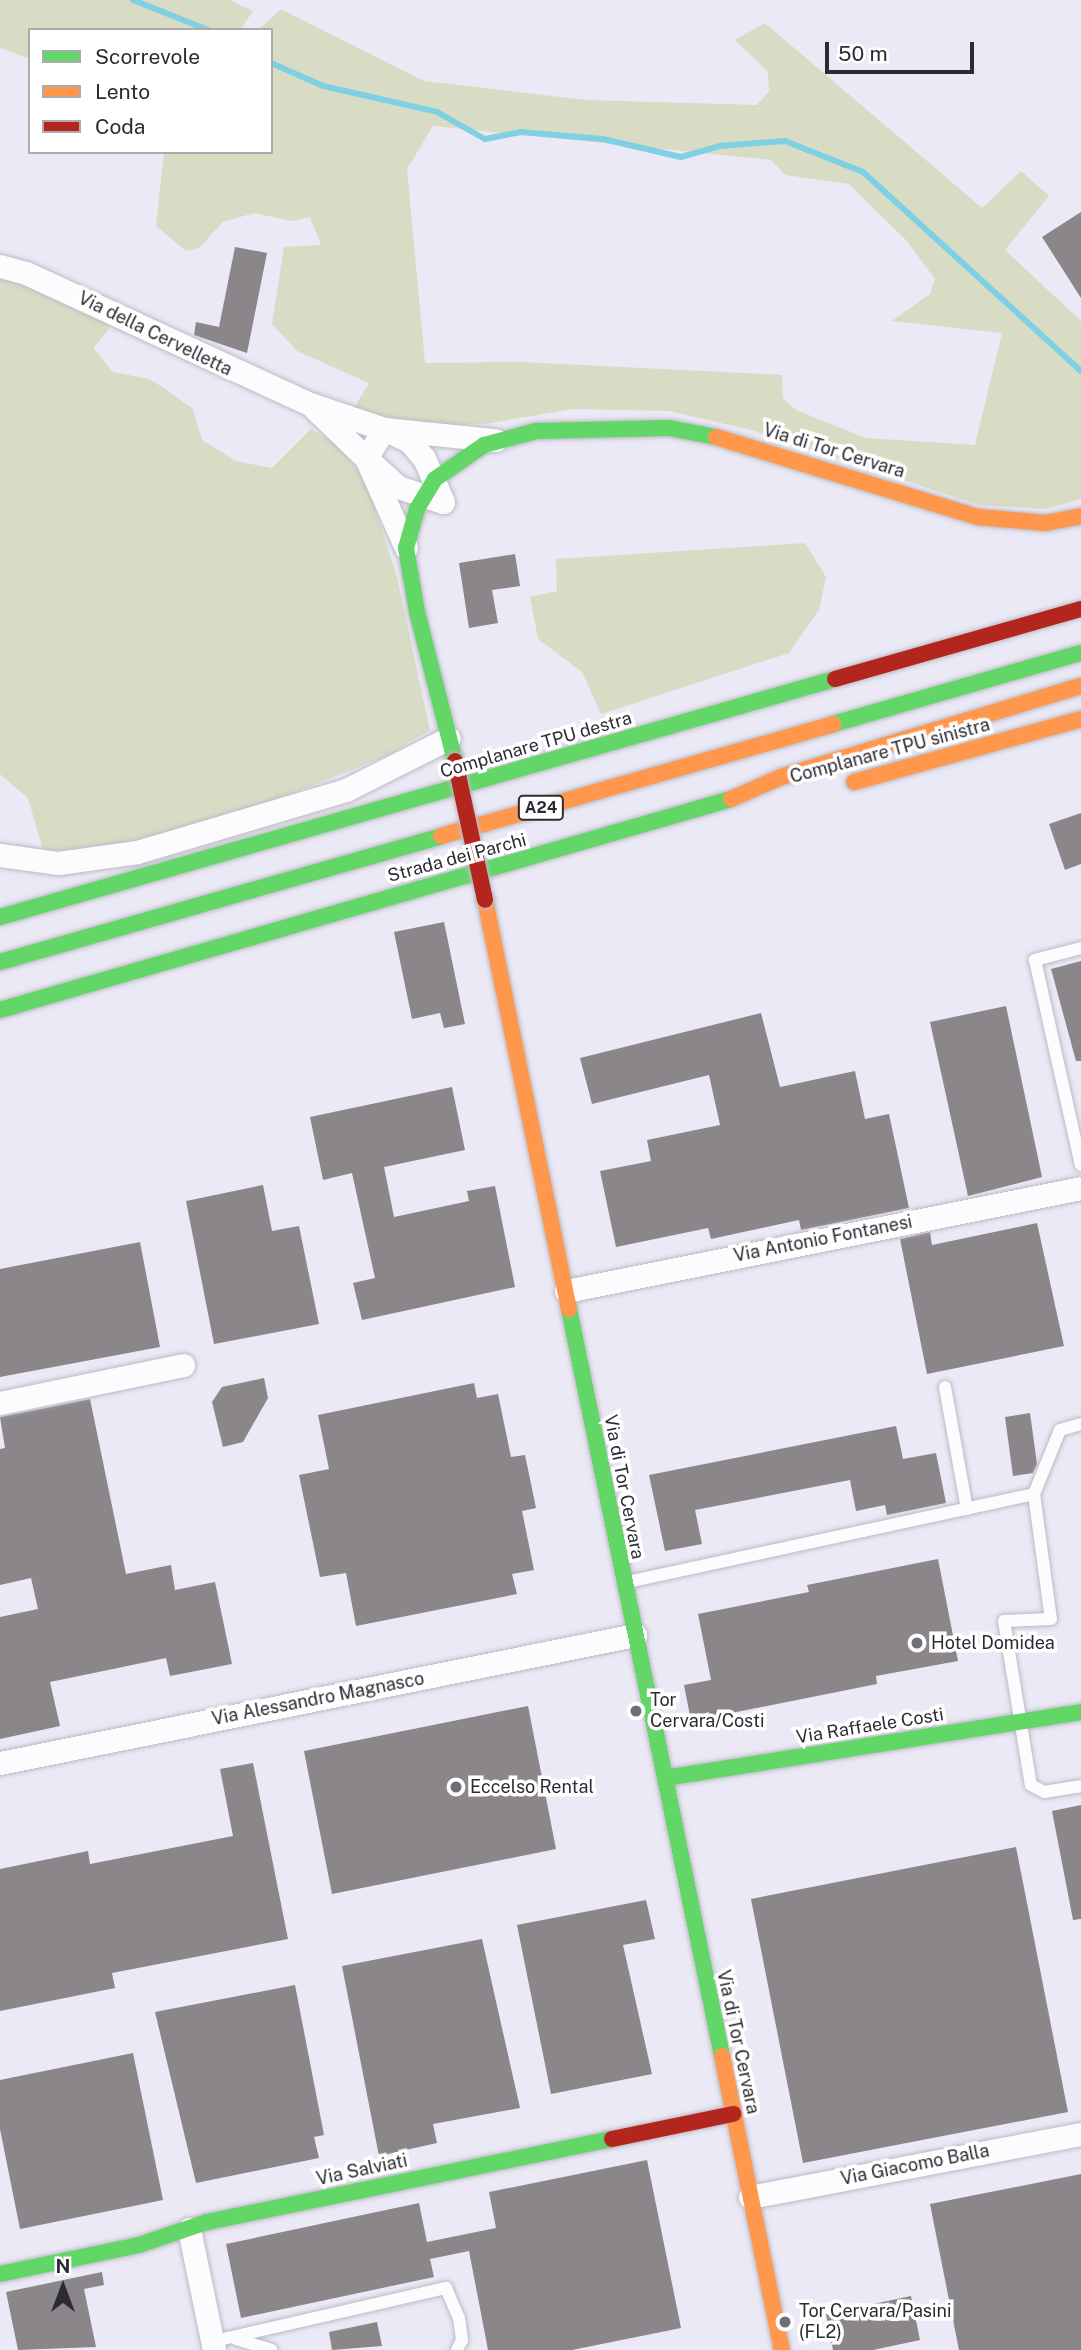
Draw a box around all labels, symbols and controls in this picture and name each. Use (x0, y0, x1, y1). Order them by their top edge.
legend (28, 28, 273, 154)
scale bar (829, 28, 978, 72)
text: 50 m (838, 41, 888, 66)
text: Scorrevole (95, 44, 200, 69)
text: Lento (95, 79, 150, 104)
text: Coda (95, 114, 145, 139)
street label: Via della Cervelletta (74, 287, 236, 381)
street label: Via di Tor Cervara (761, 419, 907, 483)
street label: Complanare TPU destra (438, 707, 634, 783)
street label: Complanare TPU sinistra (788, 714, 992, 788)
road number: A24 (516, 796, 566, 820)
street label: Strada dei Parchi (385, 829, 529, 887)
street label: Via Antonio Fontanesi (732, 1211, 914, 1267)
street label: Via di Tor Cervara (599, 1413, 649, 1561)
place label: Hotel Domidea (931, 1632, 1055, 1654)
marker: Hotel Domidea (909, 1635, 925, 1651)
street label: Via Alessandro Magnasco (210, 1668, 426, 1730)
place label: Tor Cervara/Costi (650, 1690, 764, 1732)
marker: Tor Cervara/Costi (628, 1703, 644, 1719)
street label: Via Raffaele Costi (795, 1704, 945, 1748)
place label: Eccelso Rental (470, 1776, 594, 1798)
marker: Eccelso Rental (448, 1779, 464, 1795)
street label: Via di Tor Cervara (712, 1968, 764, 2116)
street label: Via Giacomo Balla (839, 2140, 991, 2190)
street label: Via Salviati (315, 2150, 409, 2190)
north arrow (28, 2252, 98, 2322)
text: N (56, 2255, 70, 2277)
place label: Tor Cervara/Pasini (FL2) (799, 2301, 951, 2344)
marker: Tor Cervara/Pasini (FL2) (777, 2314, 793, 2330)

